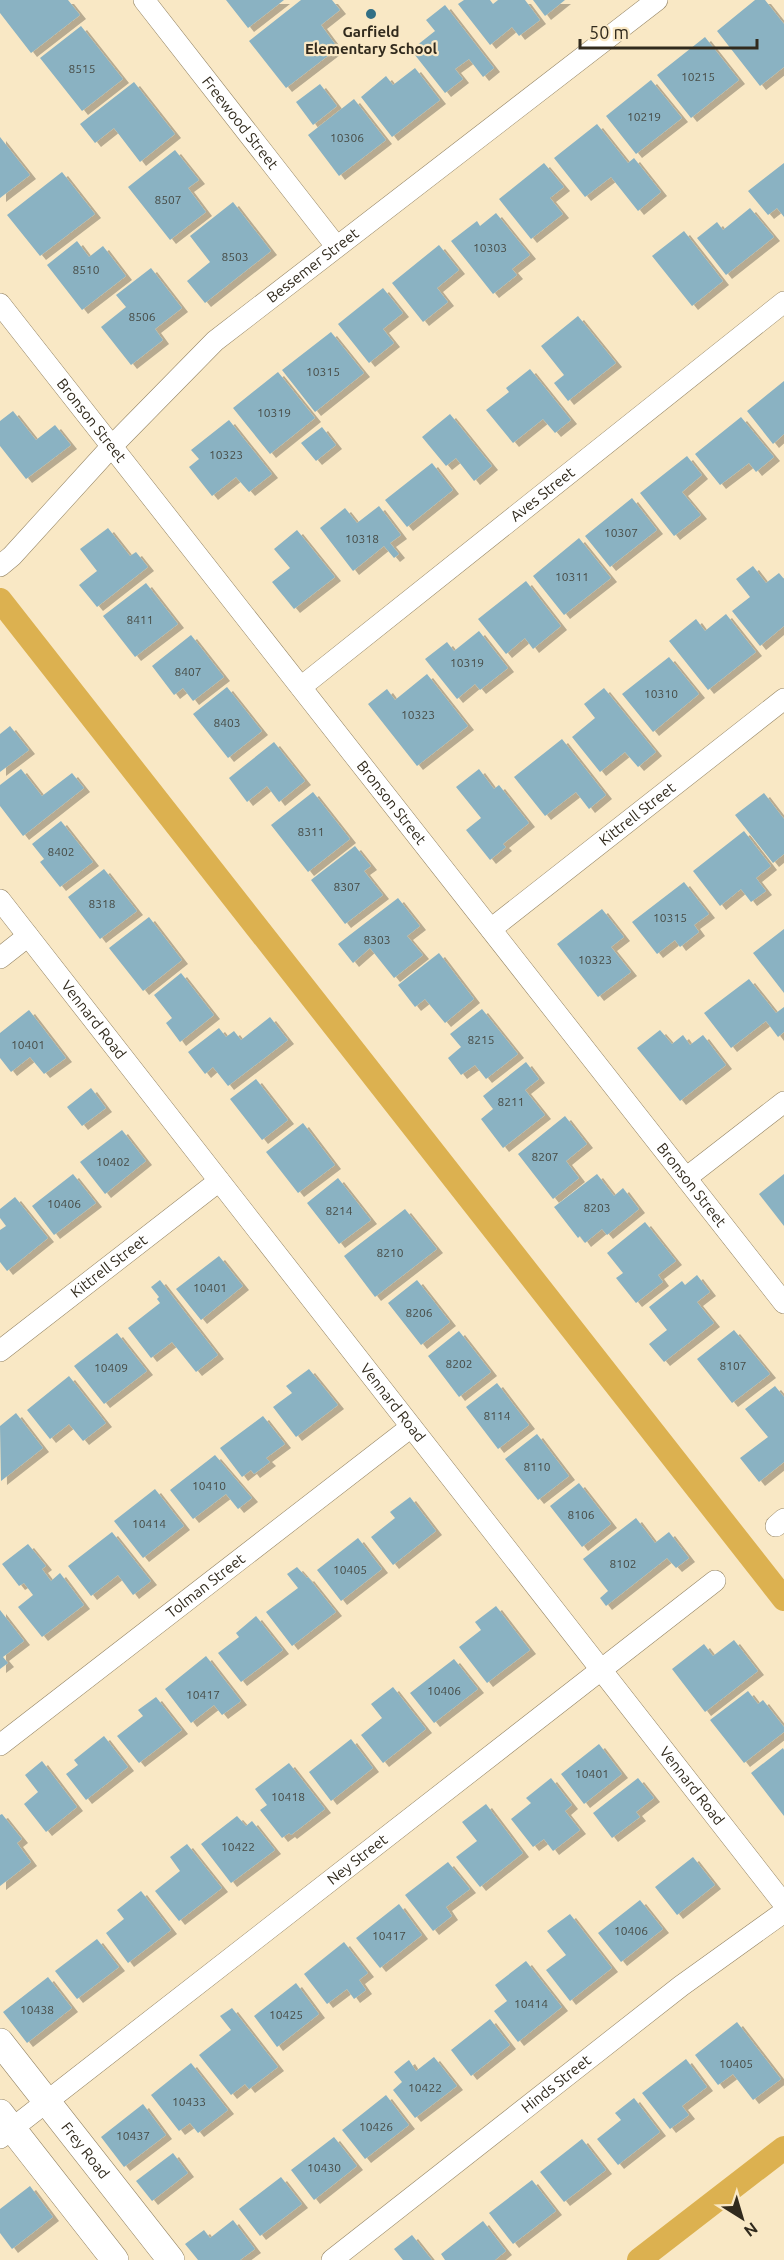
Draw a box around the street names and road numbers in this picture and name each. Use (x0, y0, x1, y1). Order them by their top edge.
street label: Freewood Street (199, 73, 282, 173)
street label: Bessemer Street (263, 224, 362, 306)
street label: Bronson Street (54, 375, 130, 465)
street label: Aves Street (507, 463, 578, 525)
street label: Bronson Street (354, 757, 430, 848)
street label: Kittrell Street (596, 779, 679, 849)
street label: Vennard Road (58, 977, 130, 1062)
street label: Bronson Street (654, 1139, 730, 1230)
street label: Kittrell Street (67, 1231, 150, 1301)
street label: Vennard Road (357, 1360, 429, 1445)
street label: Tolman Street (163, 1550, 248, 1621)
street label: Vennard Road (656, 1743, 728, 1828)
street label: Ney Street (324, 1830, 391, 1888)
street label: Hinds Street (518, 2051, 594, 2116)
street label: Frey Road (58, 2119, 113, 2182)

